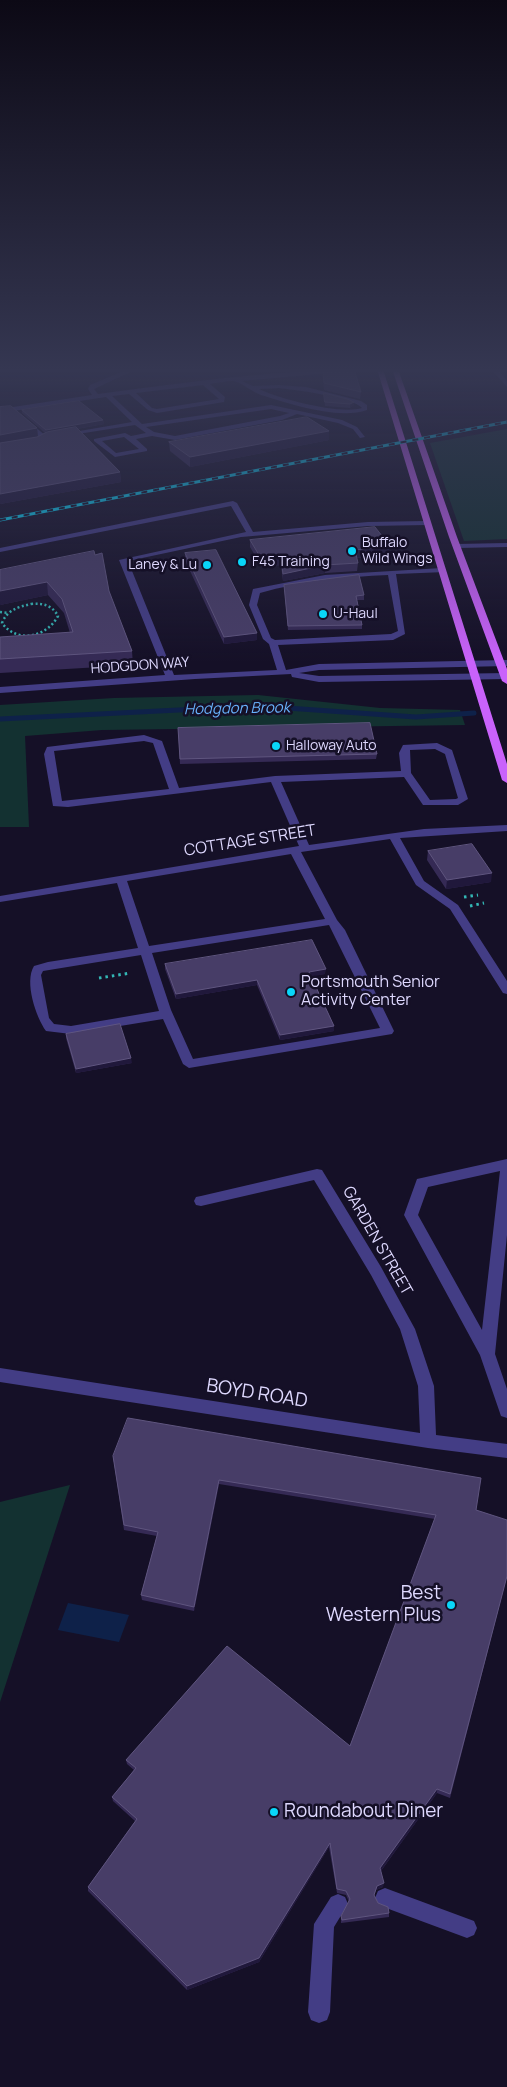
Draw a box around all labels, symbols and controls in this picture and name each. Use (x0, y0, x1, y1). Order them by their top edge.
place label: Buffalo Wild Wings (362, 535, 432, 568)
marker: Buffalo Wild Wings (346, 545, 358, 557)
place label: F45 Training (252, 554, 330, 570)
marker: F45 Training (236, 556, 248, 568)
place label: Laney & Lu (128, 557, 197, 573)
marker: Laney & Lu (201, 559, 213, 571)
place label: U-Haul (333, 606, 378, 622)
marker: U-Haul (317, 608, 329, 620)
street label: HODGDON WAY (90, 654, 190, 678)
water label: Hodgdon Brook (184, 699, 290, 719)
place label: Halloway Auto (286, 738, 377, 754)
marker: Halloway Auto (270, 740, 282, 752)
street label: COTTAGE STREET (183, 821, 317, 861)
place label: Portsmouth Senior Activity Center (301, 973, 440, 1011)
marker: Portsmouth Senior Activity Center (285, 986, 297, 998)
street label: GARDEN STREET (338, 1183, 416, 1299)
street label: BOYD ROAD (205, 1375, 309, 1413)
place label: Best Western Plus (326, 1583, 441, 1627)
marker: Best Western Plus (445, 1599, 457, 1611)
place label: Roundabout Diner (284, 1801, 443, 1823)
marker: Roundabout Diner (268, 1806, 280, 1818)

